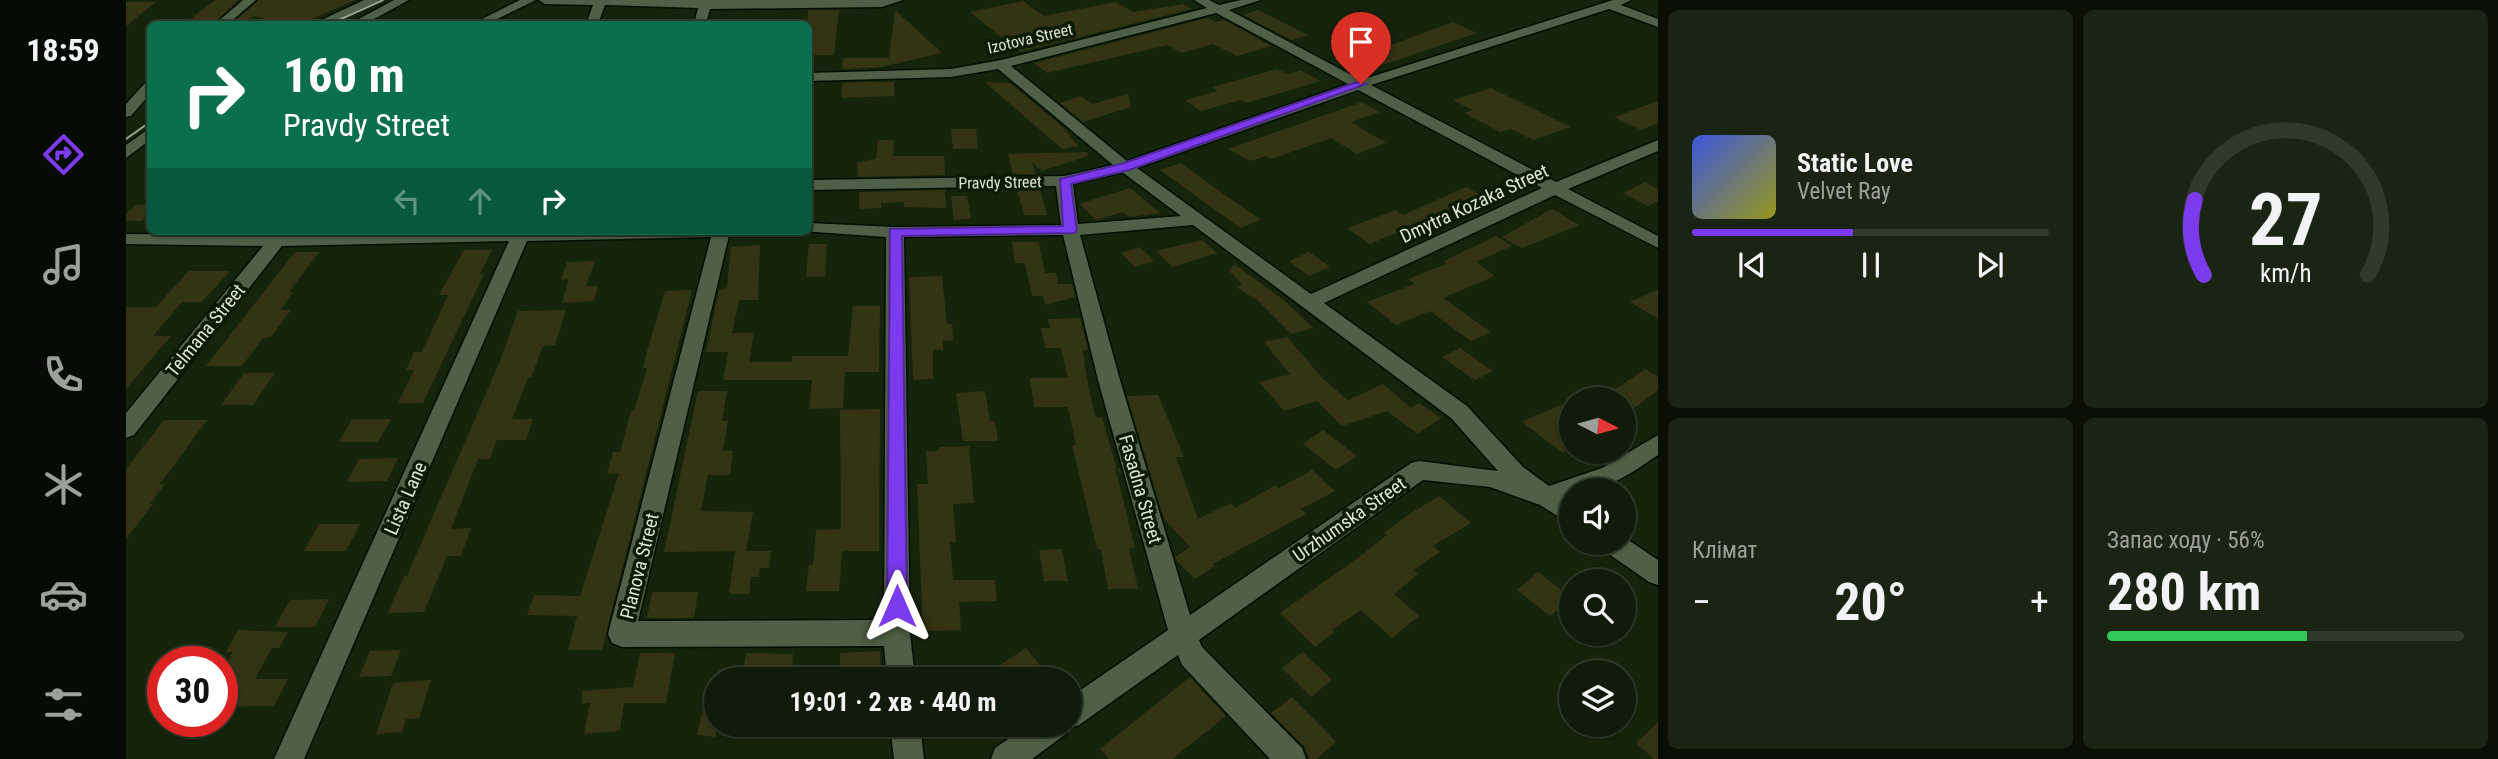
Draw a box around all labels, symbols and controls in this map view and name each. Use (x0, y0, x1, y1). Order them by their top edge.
pin (1331, 12.0, 1391, 84)
street label: Izotova Street (986, 19, 1075, 58)
icon: arrive (1342, 23, 1380, 61)
text: 18:59 (26, 31, 100, 69)
text: 160 m (283, 47, 405, 104)
icon: right (168, 49, 259, 140)
text: Pravdy Street (283, 106, 450, 144)
icon: directions (39, 130, 88, 179)
text: Static Love (1797, 148, 1913, 178)
street label: Dmytra Kozaka Street (1396, 159, 1552, 248)
street label: Pravdy Street (958, 172, 1042, 193)
text: Velvet Ray (1797, 178, 1891, 205)
text: 27 (2249, 178, 2322, 264)
icon: left (388, 182, 426, 220)
icon: ahead (461, 182, 499, 220)
icon: right (534, 182, 572, 220)
icon: music (39, 240, 88, 289)
icon: previous (1733, 246, 1771, 284)
icon: pause (1852, 246, 1890, 284)
icon: next (1971, 246, 2009, 284)
text: km/h (2260, 259, 2311, 288)
street label: Telmana Street (161, 279, 250, 381)
icon: phone (39, 350, 88, 399)
north arrow (1559, 387, 1636, 464)
map controls (1559, 387, 1636, 737)
street label: Fasadna Street (1114, 432, 1167, 546)
street label: Lista Lane (379, 458, 432, 538)
icon: climate (39, 460, 88, 509)
street label: Urzhumska Street (1288, 472, 1410, 567)
button: sound (1559, 478, 1636, 555)
street label: Planova Street (615, 511, 664, 622)
text: Запас ходу · 56% (2107, 527, 2265, 554)
text: Клімат (1692, 537, 1757, 564)
text: 280 km (2107, 562, 2261, 623)
position arrow (860, 569, 934, 643)
button: search (1559, 569, 1636, 646)
icon: car (39, 570, 88, 619)
text: 20° (1834, 572, 1907, 633)
text: − (1692, 580, 1711, 624)
text: + (2030, 580, 2049, 624)
speed limit sign: 30 (147, 646, 238, 737)
button: layers (1559, 660, 1636, 737)
icon: filters (39, 680, 88, 729)
text: 19:01 · 2 хв · 440 m (790, 687, 996, 717)

